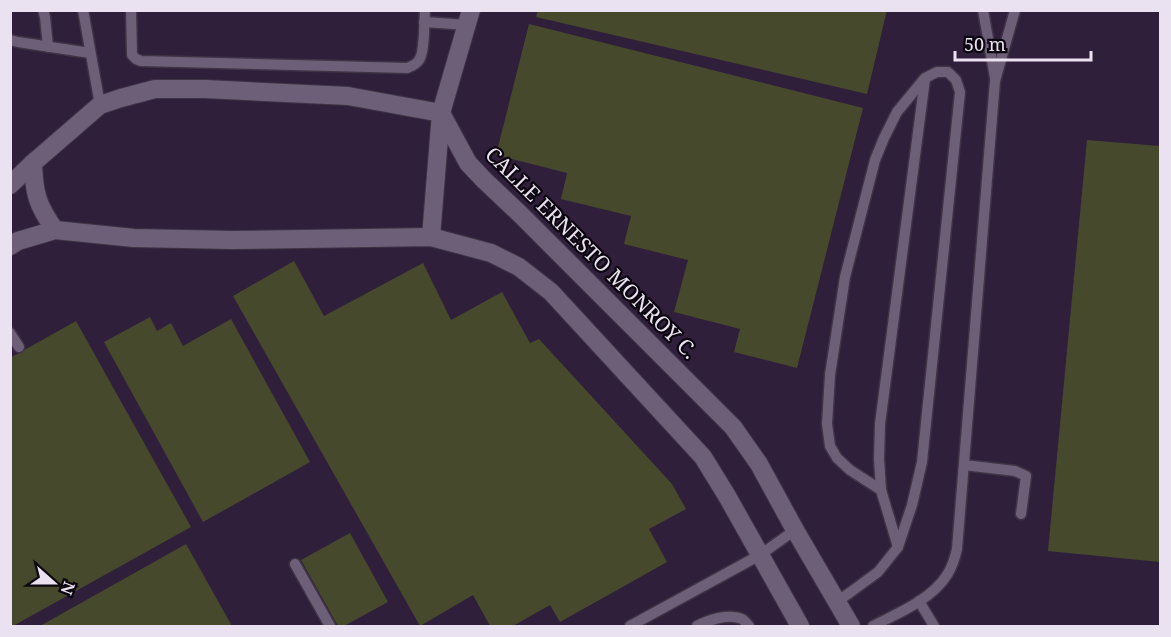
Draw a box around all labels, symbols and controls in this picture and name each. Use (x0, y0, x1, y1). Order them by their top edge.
scale bar (955, 24, 1092, 62)
text: 50 m (964, 32, 1006, 56)
street label: CALLE ERNESTO MONROY C. (480, 140, 704, 364)
north arrow (24, 553, 84, 613)
text: N (55, 579, 81, 599)

